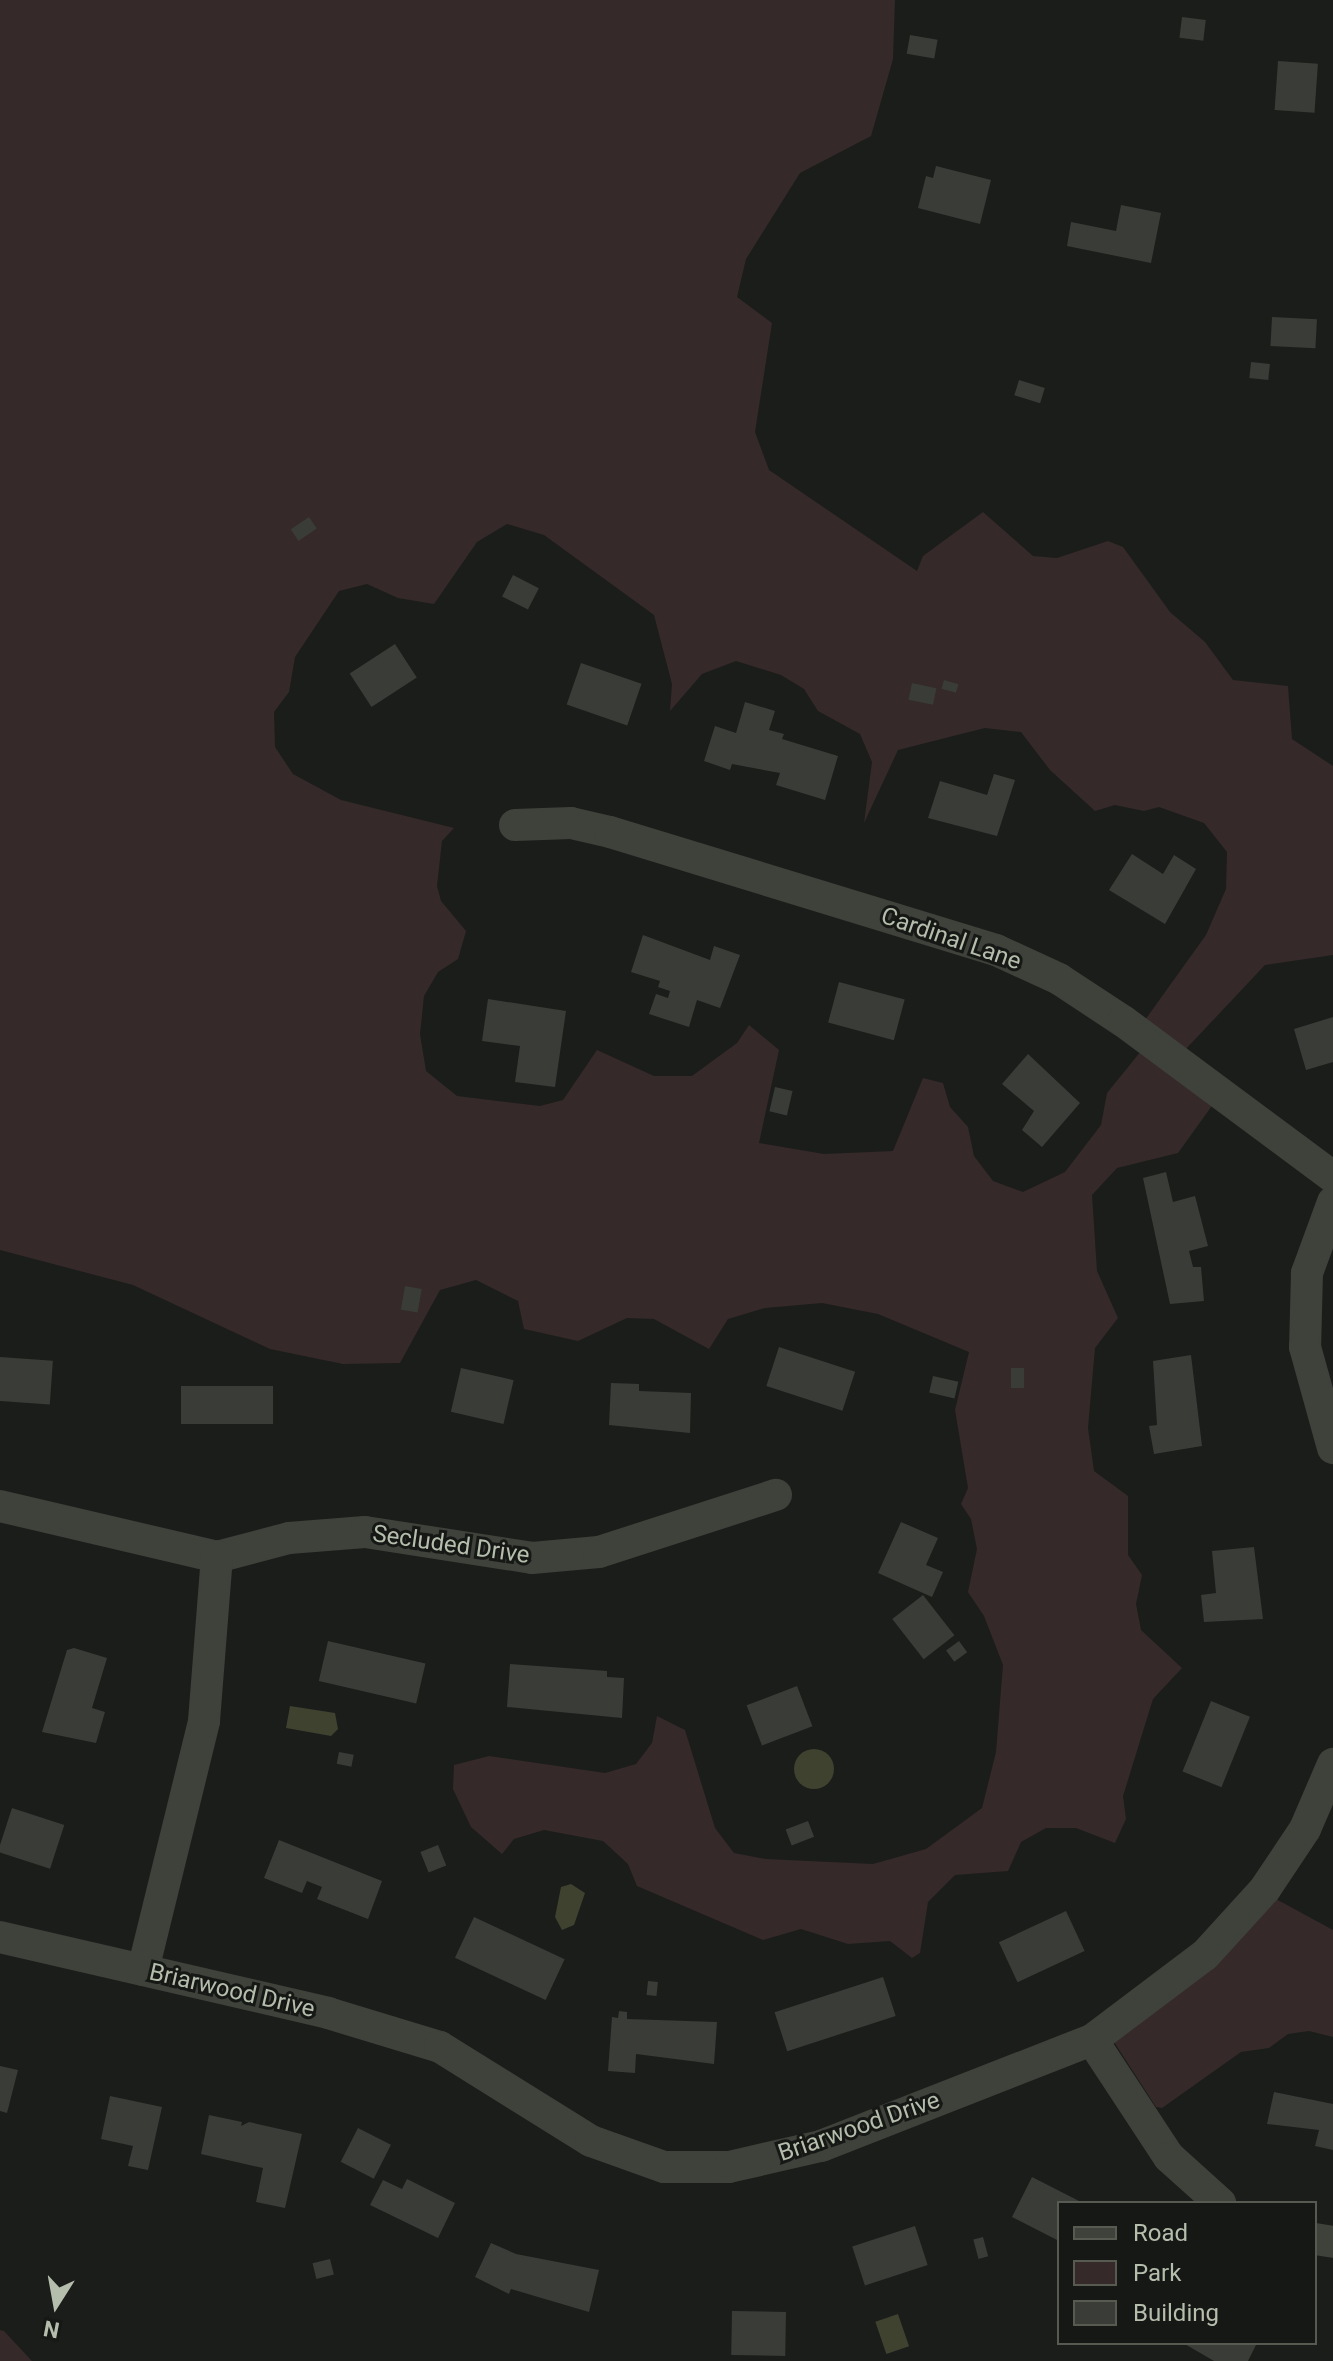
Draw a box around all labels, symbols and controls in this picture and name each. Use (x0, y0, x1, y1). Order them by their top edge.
street label: Cardinal Lane (877, 902, 1025, 976)
street label: Secluded Drive (371, 1520, 531, 1570)
street label: Briarwood Drive (146, 1958, 318, 2024)
street label: Briarwood Drive (774, 2086, 944, 2168)
legend (1057, 2201, 1317, 2345)
text: Road (1133, 2219, 1188, 2247)
text: Park (1133, 2259, 1181, 2287)
north arrow (16, 2265, 96, 2345)
text: Building (1133, 2299, 1219, 2327)
text: N (41, 2315, 61, 2343)

